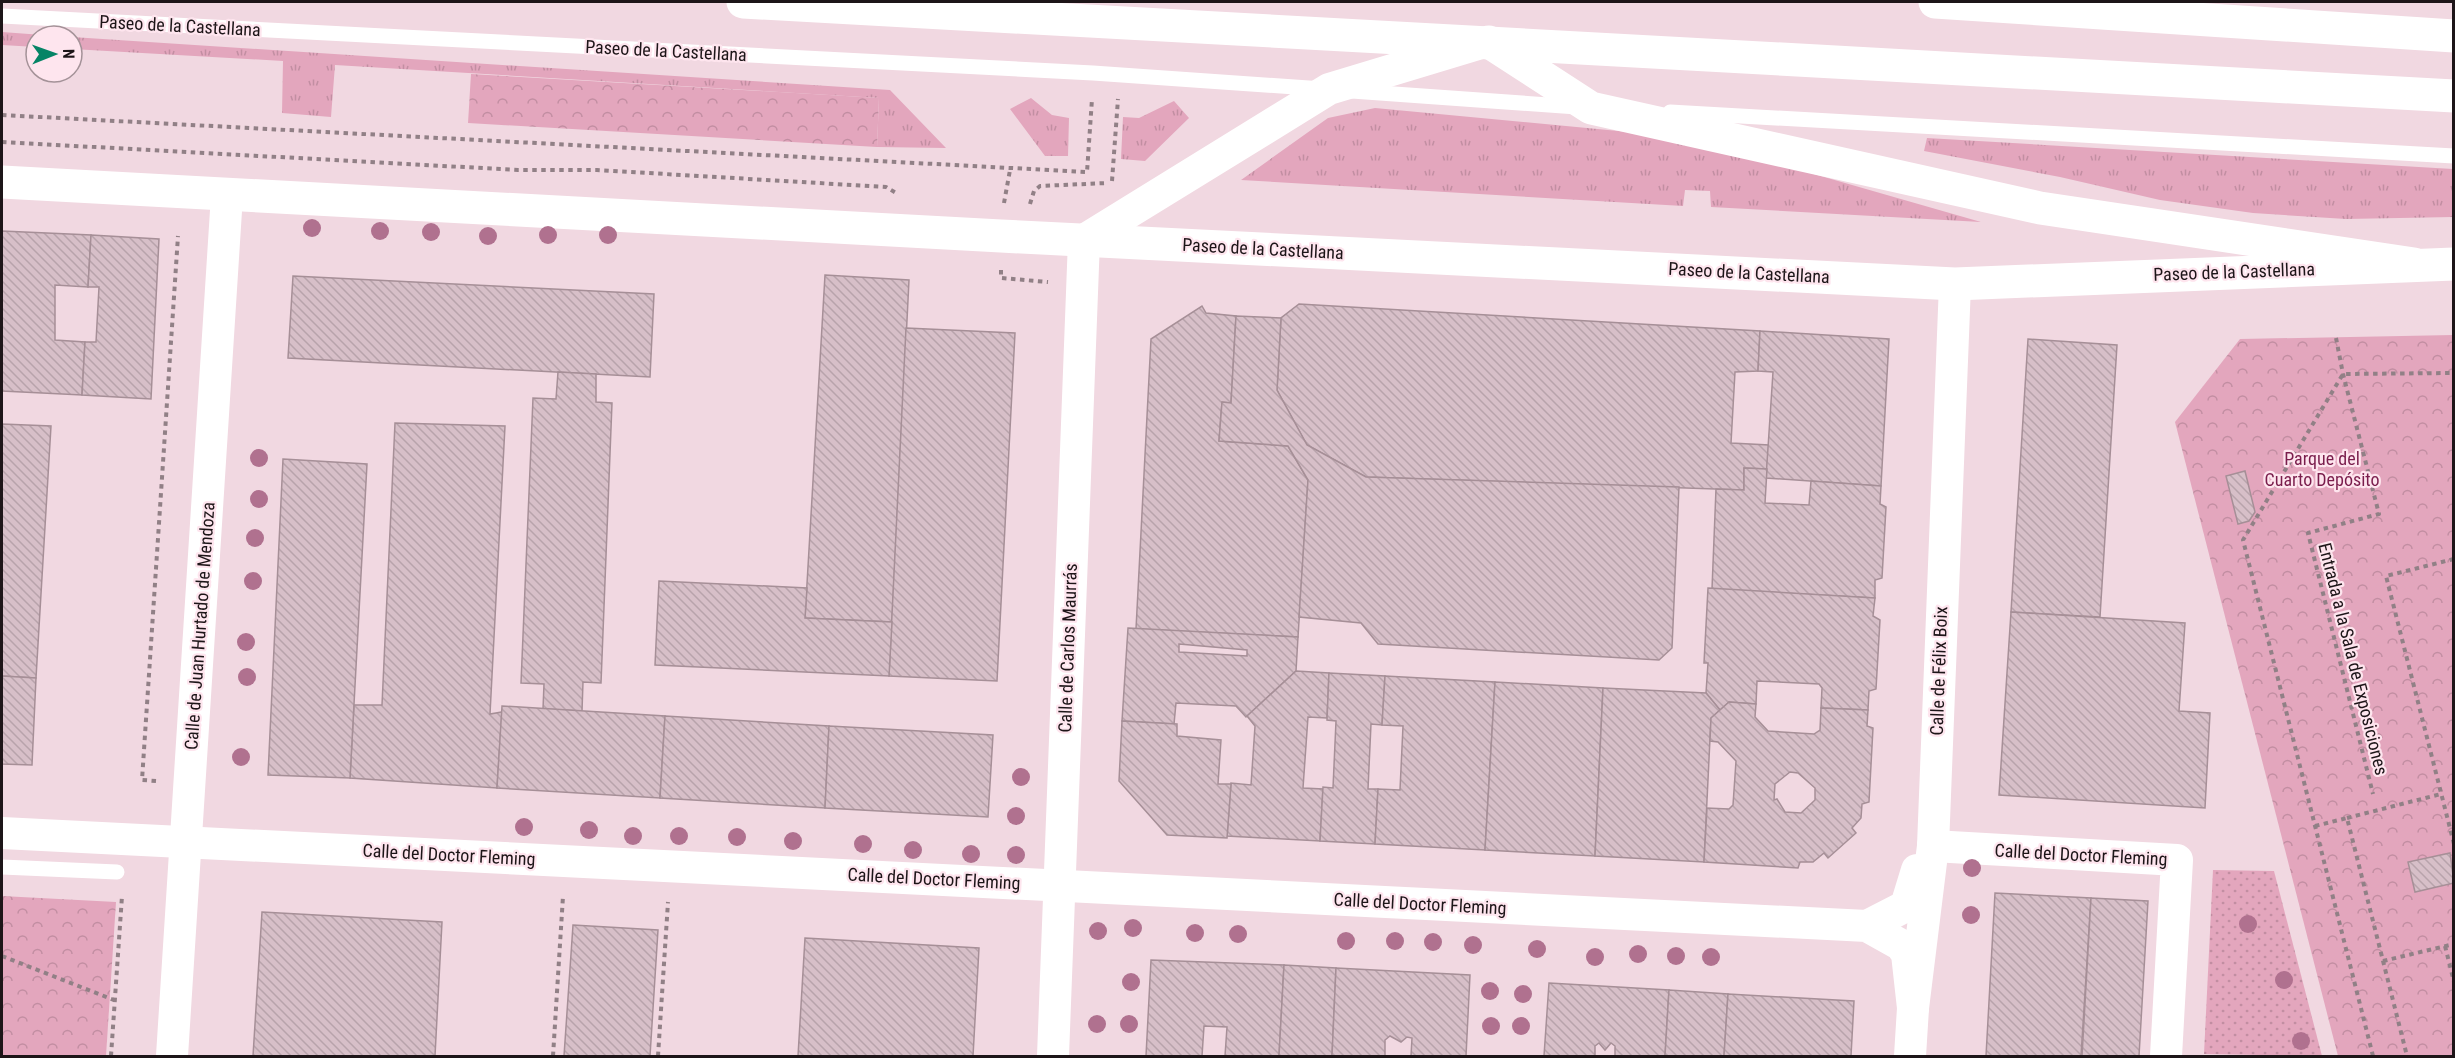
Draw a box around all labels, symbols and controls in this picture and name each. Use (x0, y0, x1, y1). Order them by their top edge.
street label: Paseo de la Castellana (99, 11, 261, 40)
north arrow (24, 24, 84, 84)
street label: Paseo de la Castellana (585, 36, 747, 65)
text: N (59, 49, 78, 59)
street label: Paseo de la Castellana (1182, 234, 1344, 263)
street label: Paseo de la Castellana (1668, 258, 1830, 287)
street label: Paseo de la Castellana (2153, 258, 2315, 285)
park label: Parque del Cuarto Depósito (2265, 448, 2379, 490)
street label: Calle de Juan Hurtado de Mendoza (180, 501, 219, 751)
street label: Entrada a la Sala de Exposiciones (2314, 541, 2393, 777)
street label: Calle de Carlos Maurrás (1054, 563, 1081, 733)
street label: Calle de Félix Boix (1926, 606, 1951, 736)
street label: Calle del Doctor Fleming (362, 839, 536, 870)
street label: Calle del Doctor Fleming (1994, 839, 2168, 870)
street label: Calle del Doctor Fleming (847, 863, 1021, 894)
street label: Calle del Doctor Fleming (1333, 888, 1507, 919)

